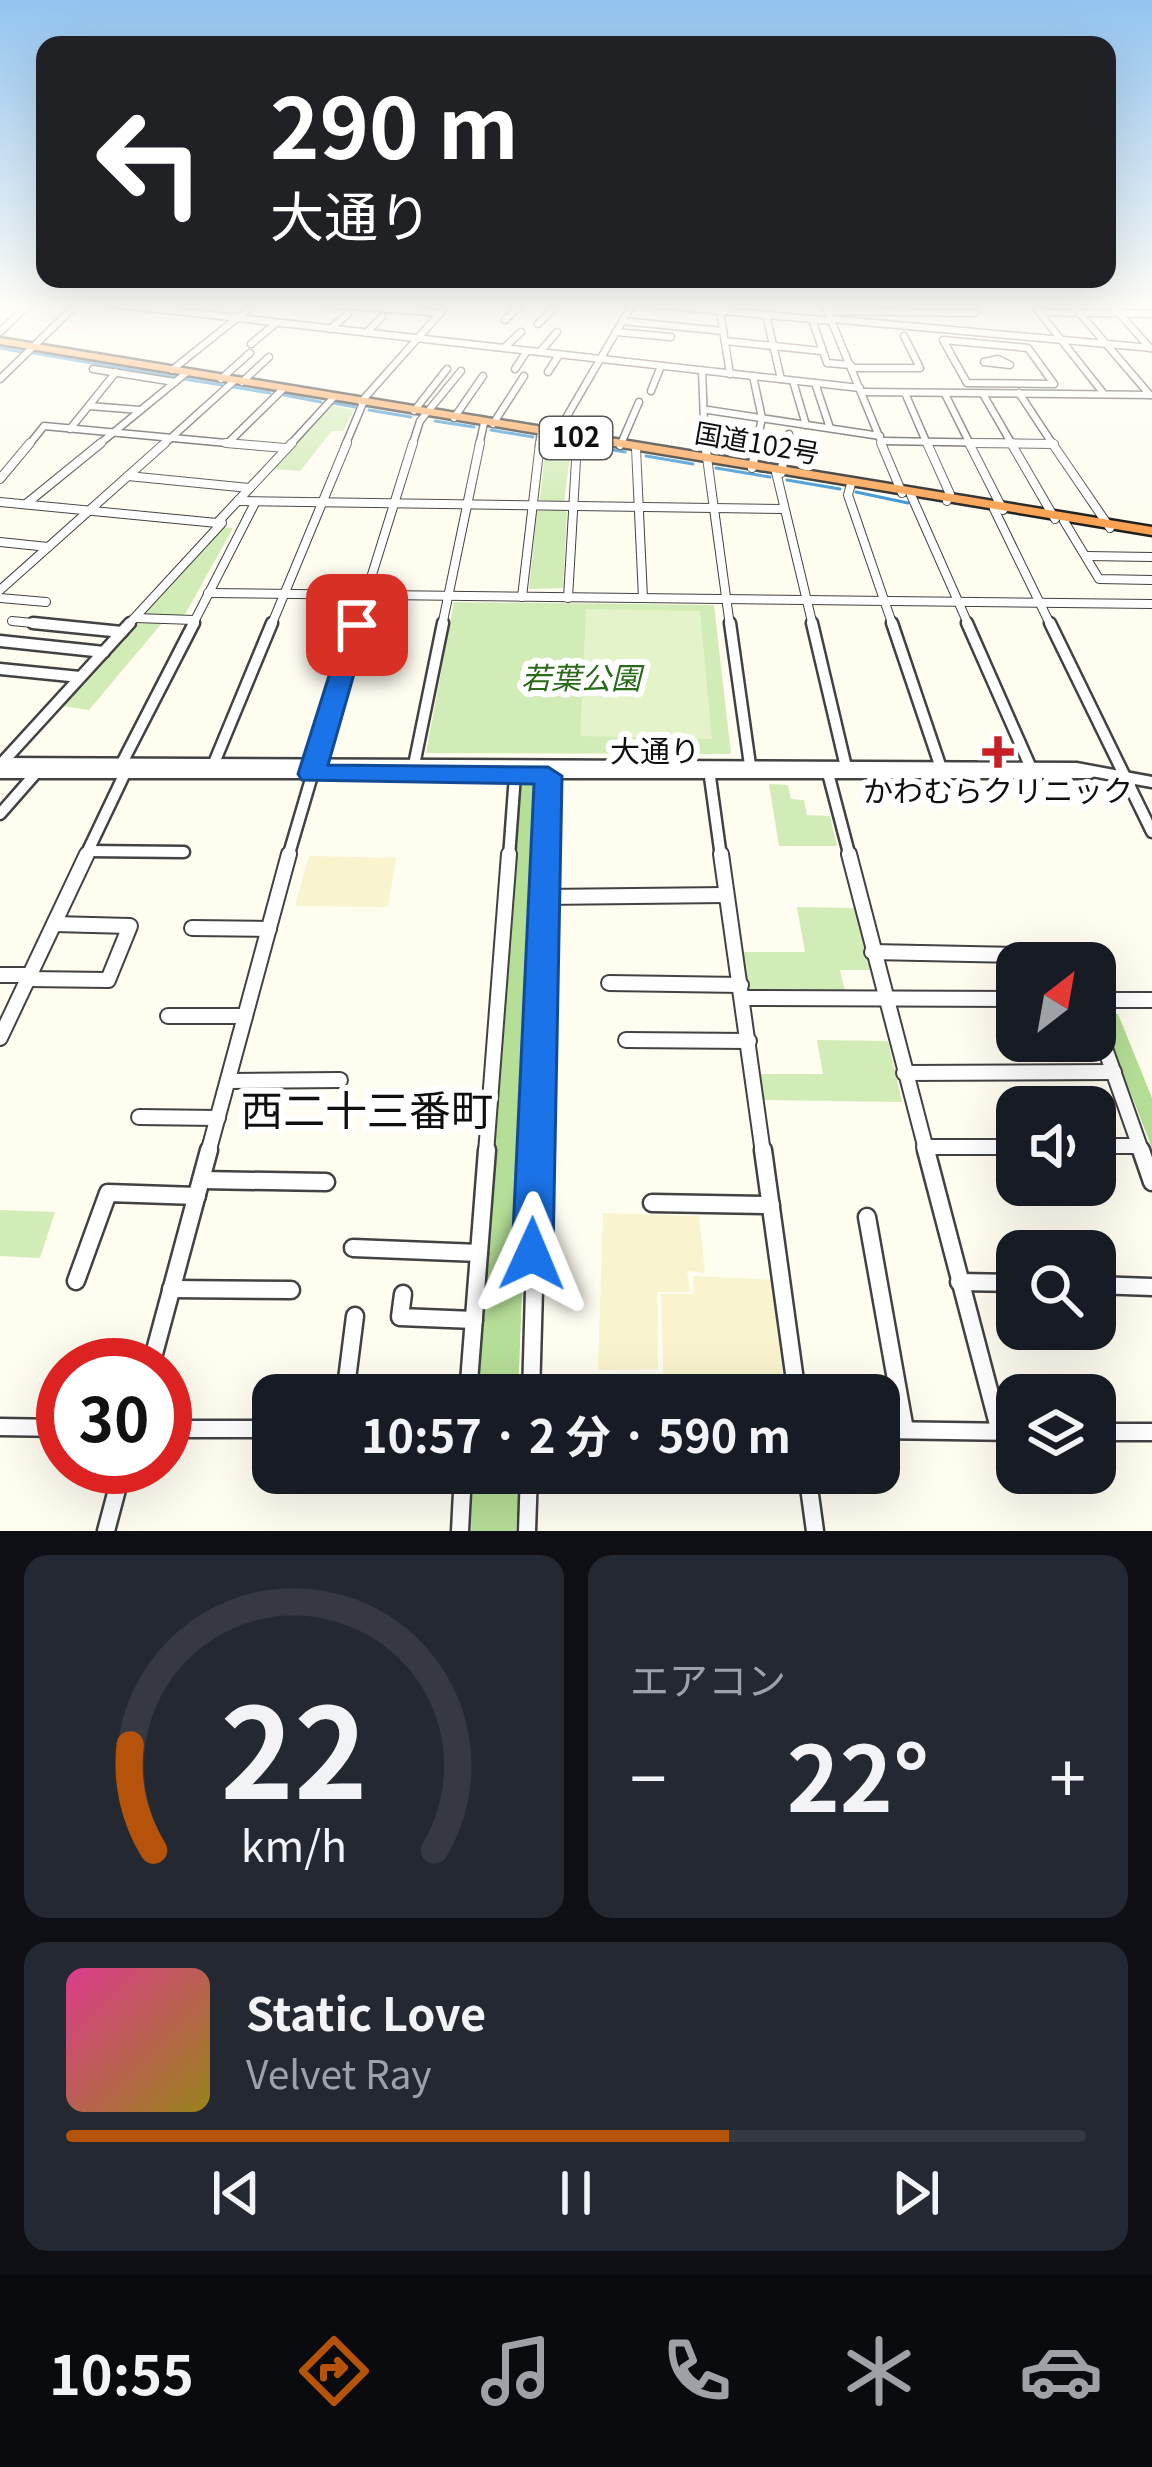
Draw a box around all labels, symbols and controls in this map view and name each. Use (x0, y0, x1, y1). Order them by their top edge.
text: 290 m (270, 62, 519, 183)
icon: left (72, 84, 228, 240)
text: 大通り (270, 174, 432, 253)
street label: 国道102号 (692, 411, 823, 472)
road number: 102 (540, 417, 612, 459)
pin (306, 574, 408, 676)
icon: arrive (324, 592, 390, 658)
park label: 若葉公園 (521, 654, 645, 698)
street label: 大通り (610, 727, 700, 771)
marker: かわむらクリニック (982, 736, 1014, 768)
place label: かわむらクリニック (863, 767, 1133, 811)
north arrow (996, 942, 1116, 1062)
map controls (996, 942, 1116, 1494)
district label: 西二十三番町 (241, 1077, 493, 1138)
button: sound (996, 1086, 1116, 1206)
position arrow (469, 1191, 595, 1317)
button: search (996, 1230, 1116, 1350)
speed limit sign: 30 (36, 1338, 192, 1494)
button: layers (996, 1374, 1116, 1494)
text: 10:57 · 2 分 · 590 m (361, 1401, 791, 1466)
text: エアコン (630, 1650, 786, 1706)
text: 22 (220, 1654, 368, 1835)
text: 22° (787, 1708, 929, 1838)
text: − (630, 1726, 667, 1822)
text: + (1049, 1726, 1086, 1822)
text: km/h (241, 1811, 347, 1873)
text: Static Love (246, 1979, 486, 2044)
text: Velvet Ray (246, 2044, 432, 2100)
icon: previous (203, 2160, 269, 2226)
icon: pause (543, 2160, 609, 2226)
icon: next (883, 2160, 949, 2226)
icon: directions (292, 2329, 376, 2413)
icon: music (474, 2329, 558, 2413)
icon: phone (655, 2329, 739, 2413)
icon: climate (837, 2329, 921, 2413)
icon: car (1019, 2329, 1103, 2413)
text: 10:55 (49, 2332, 194, 2411)

